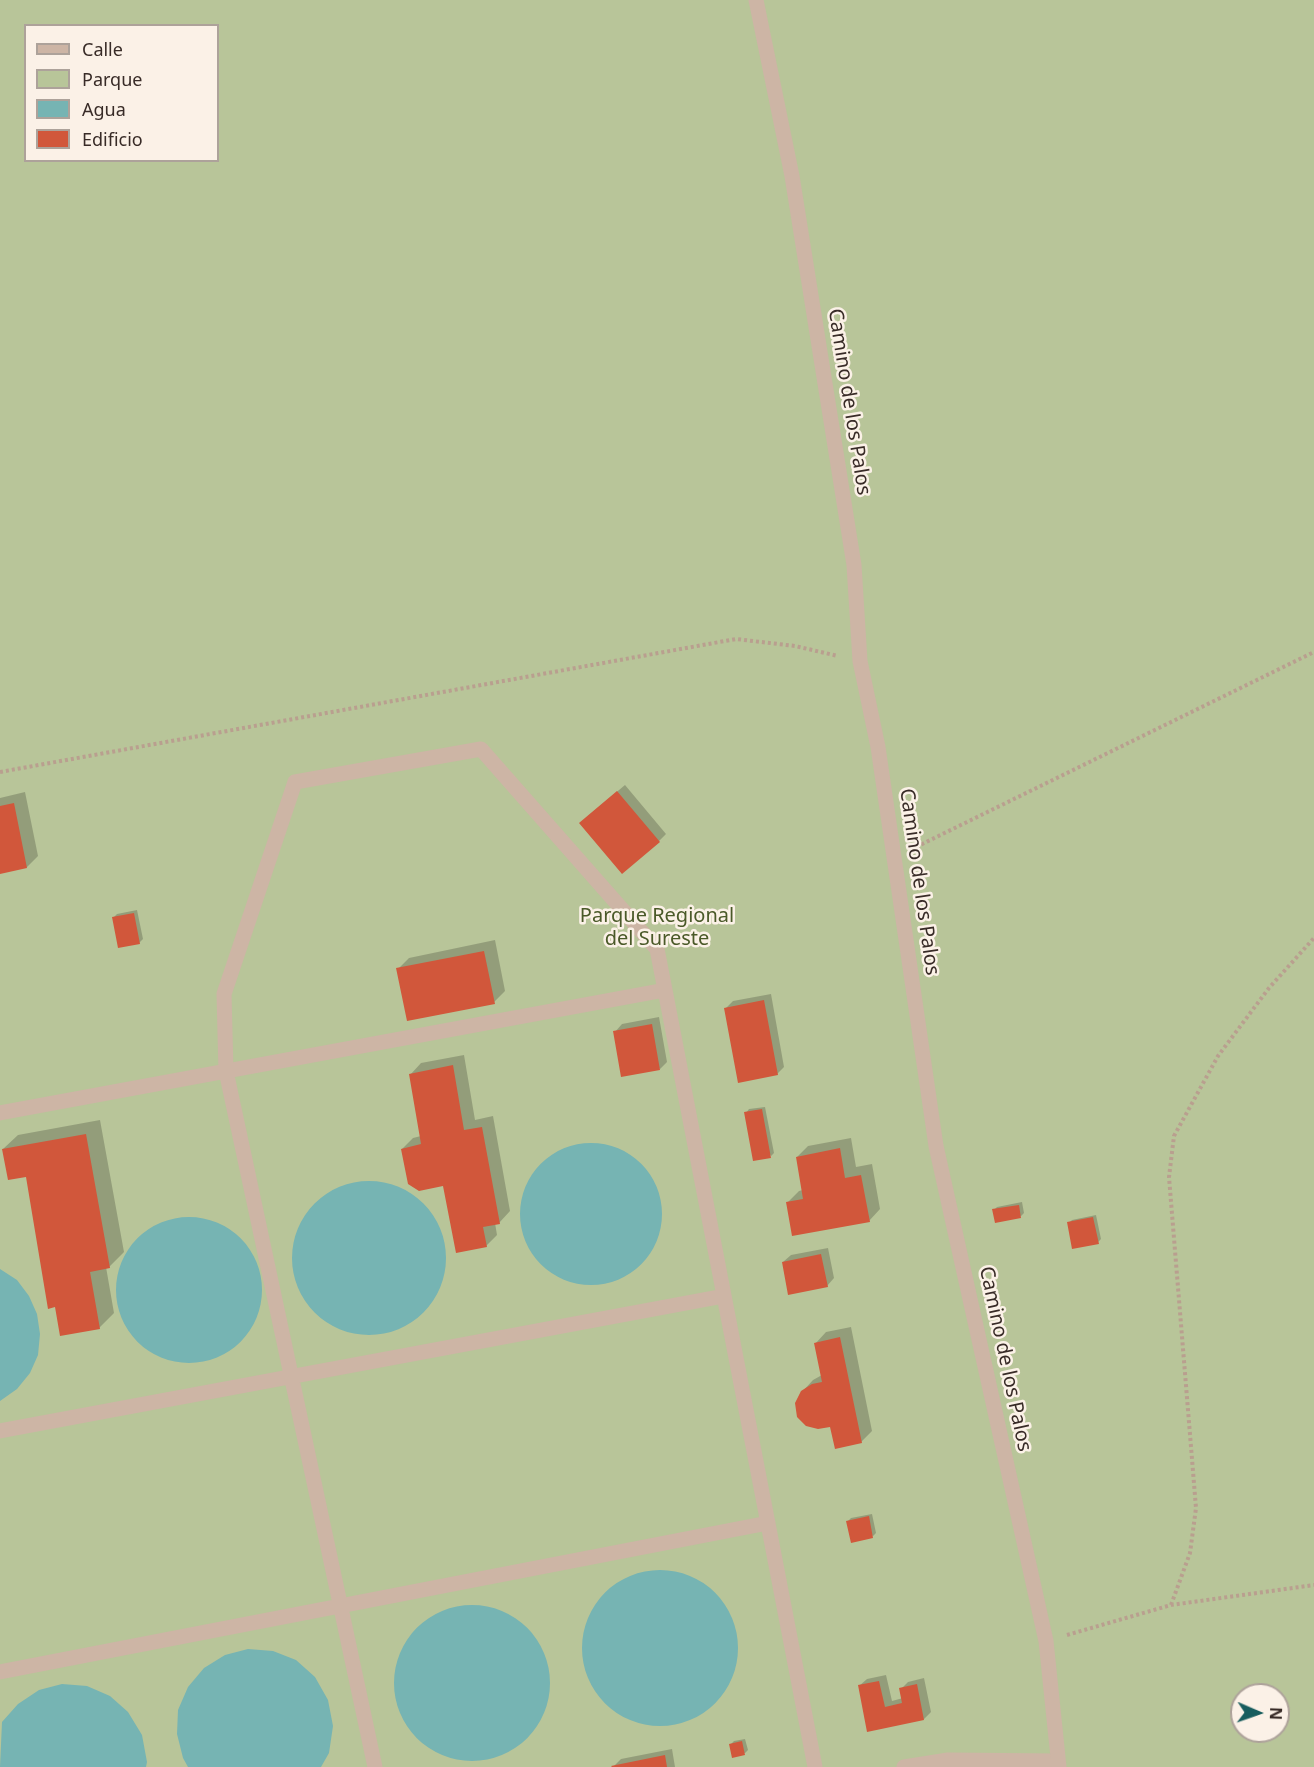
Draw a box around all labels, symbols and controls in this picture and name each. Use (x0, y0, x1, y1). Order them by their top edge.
legend (24, 24, 219, 162)
text: Calle (82, 37, 123, 61)
text: Parque (82, 67, 142, 91)
text: Agua (82, 97, 126, 121)
text: Edificio (82, 127, 143, 151)
street label: Camino de los Palos (822, 307, 876, 497)
street label: Camino de los Palos (894, 787, 944, 977)
park label: Parque Regional del Sureste (580, 904, 734, 951)
street label: Camino de los Palos (974, 1264, 1036, 1454)
north arrow (1230, 1683, 1290, 1743)
text: N (1265, 1707, 1287, 1720)

